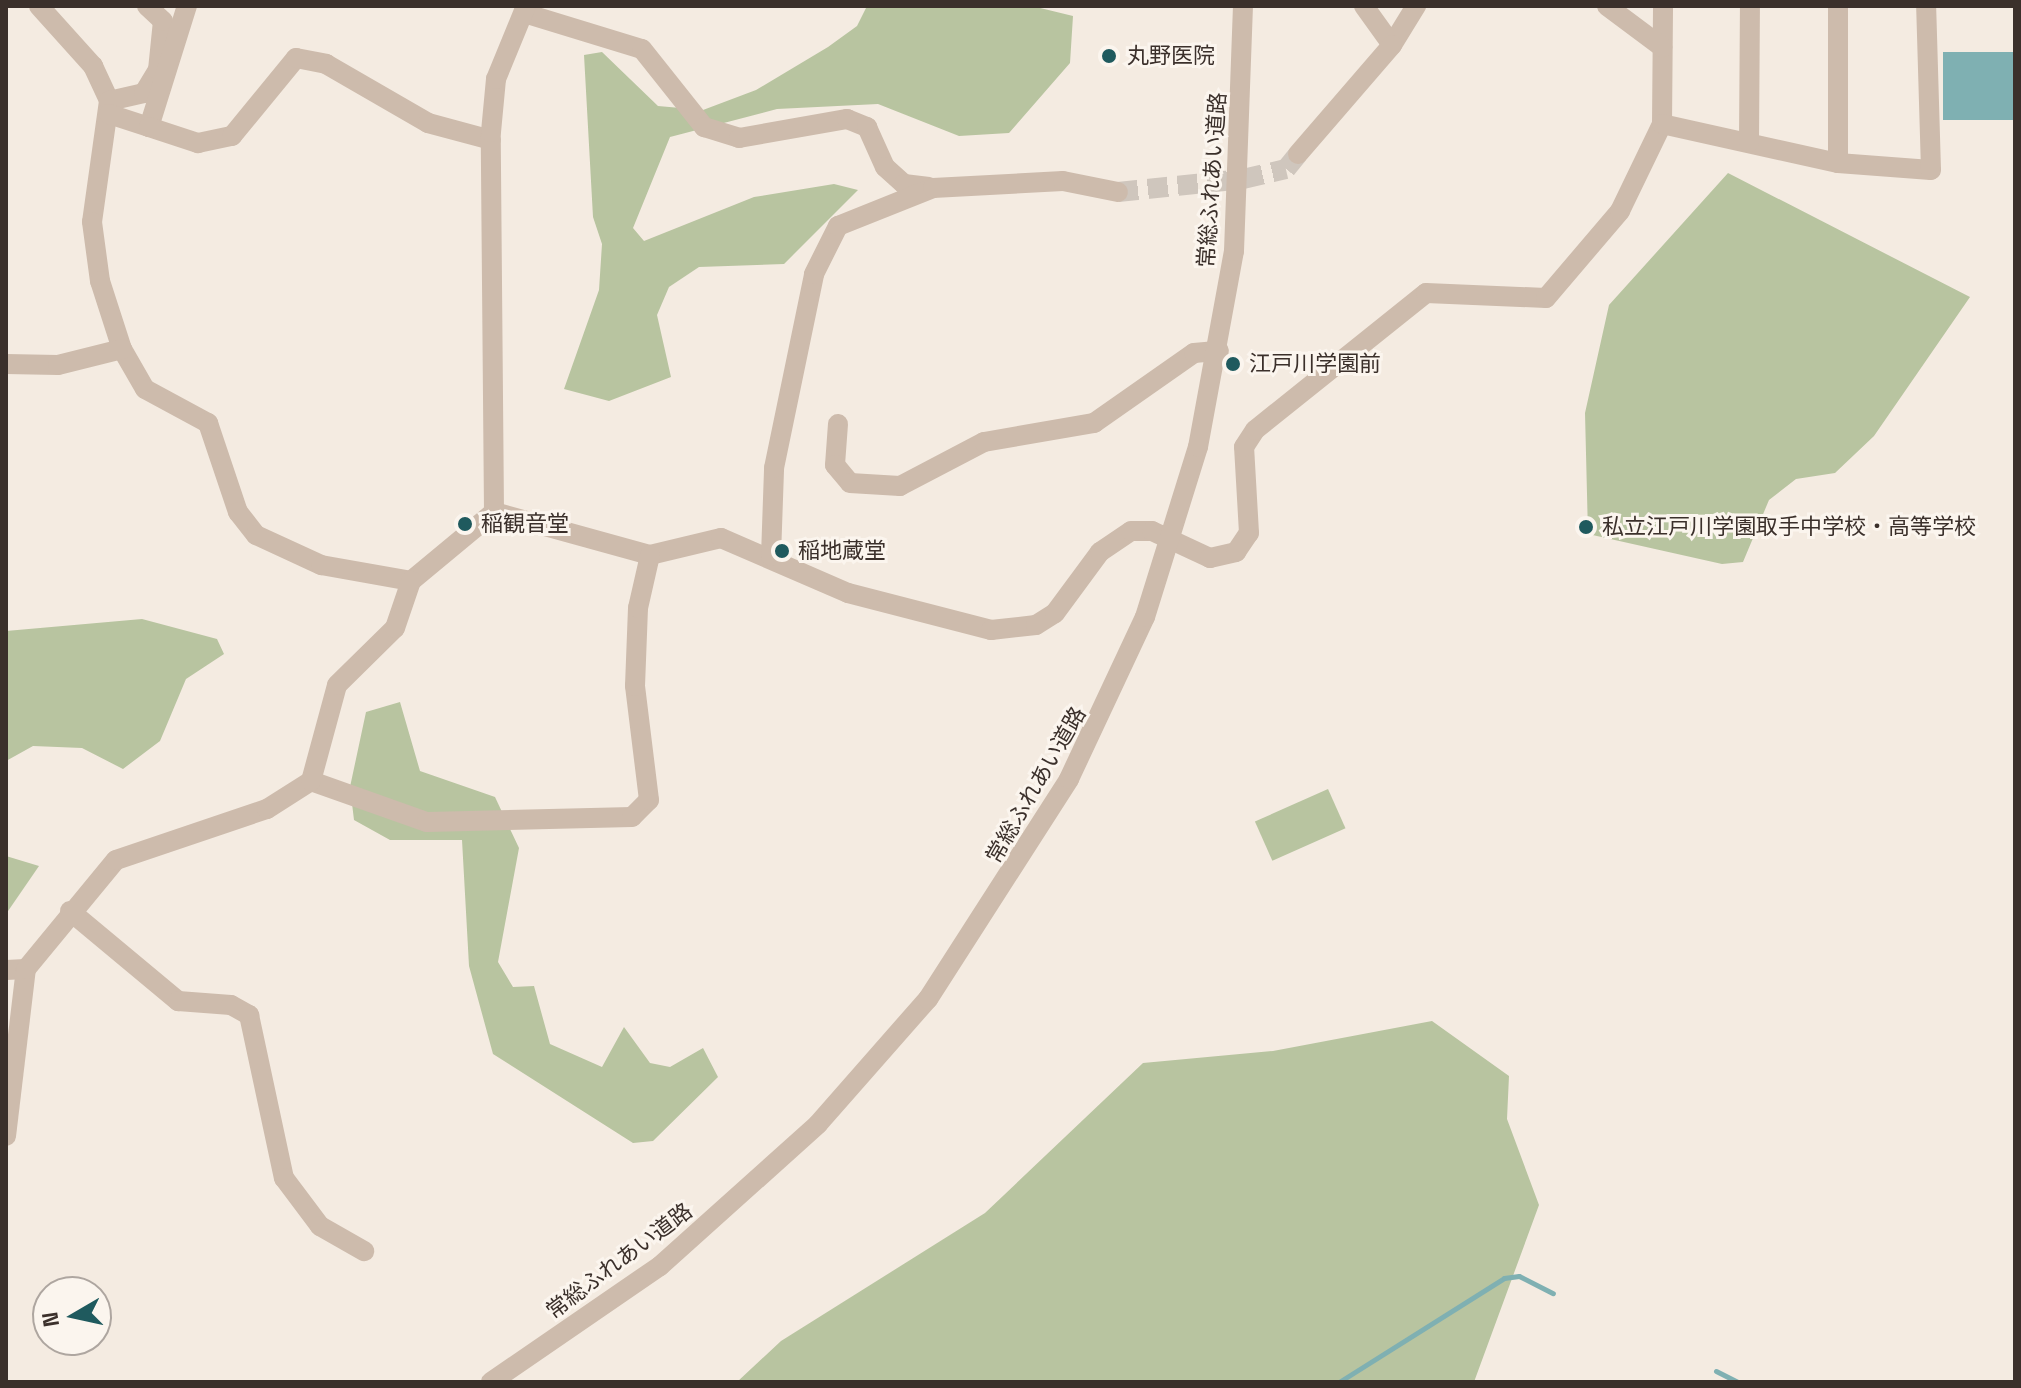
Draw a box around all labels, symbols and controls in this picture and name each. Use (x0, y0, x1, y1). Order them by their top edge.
place label: 丸野医院 (1127, 43, 1215, 69)
marker: 丸野医院 (1098, 45, 1120, 67)
street label: 常総ふれあい道路 (1193, 91, 1231, 269)
place label: 江戸川学園前 (1249, 351, 1381, 377)
marker: 江戸川学園前 (1224, 355, 1242, 373)
place label: 稲観音堂 (481, 511, 569, 537)
place label: 私立江戸川学園取手中学校・高等学校 (1602, 514, 1976, 540)
marker: 稲観音堂 (456, 515, 474, 533)
marker: 私立江戸川学園取手中学校・高等学校 (1577, 518, 1595, 536)
place label: 稲地蔵堂 (798, 538, 886, 564)
marker: 稲地蔵堂 (773, 542, 791, 560)
street label: 常総ふれあい道路 (981, 702, 1091, 868)
street label: 常総ふれあい道路 (541, 1197, 697, 1325)
north arrow (32, 1276, 112, 1356)
text: N (35, 1310, 65, 1329)

